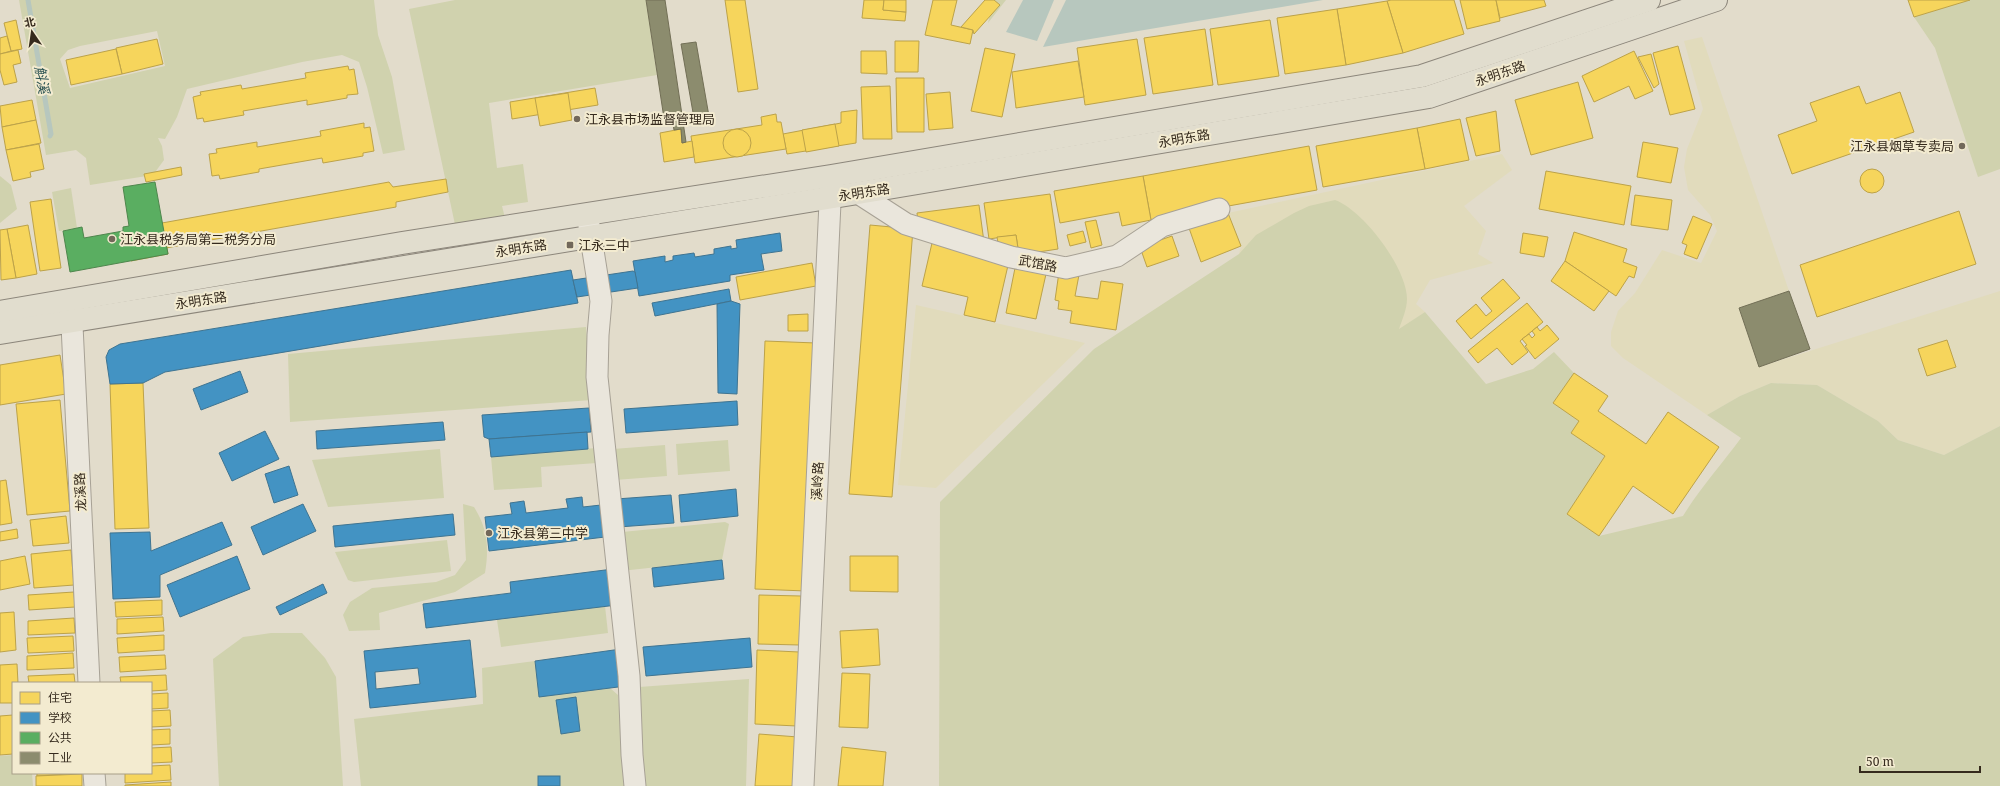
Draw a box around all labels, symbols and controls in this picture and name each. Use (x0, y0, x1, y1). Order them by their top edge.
north arrow (12, 12, 52, 52)
text: 北 (23, 13, 37, 30)
street label: 永明东路 (1472, 56, 1528, 90)
water label: 斛溪 (31, 64, 55, 97)
place label: 江永县市场监督管理局 (585, 110, 715, 128)
marker: 江永县市场监督管理局 (572, 114, 582, 124)
street label: 永明东路 (1157, 125, 1211, 151)
place label: 江永县烟草专卖局 (1850, 137, 1954, 155)
marker: 江永县烟草专卖局 (1957, 141, 1967, 151)
street label: 永明东路 (837, 179, 891, 205)
place label: 江永县税务局第二税务分局 (120, 230, 276, 248)
marker: 江永县税务局第二税务分局 (107, 234, 117, 244)
street label: 永明东路 (494, 235, 548, 261)
place label: 江永三中 (578, 236, 630, 254)
marker: 江永三中 (565, 240, 575, 250)
street label: 武馆路 (1017, 250, 1059, 276)
street label: 永明东路 (174, 287, 228, 313)
street label: 溪岭路 (807, 461, 827, 501)
street label: 龙溪路 (70, 472, 90, 512)
place label: 江永县第三中学 (497, 524, 588, 542)
marker: 江永县第三中学 (484, 528, 494, 538)
legend (12, 682, 152, 774)
text: 住宅 (48, 689, 72, 706)
text: 学校 (48, 709, 72, 726)
text: 公共 (48, 729, 72, 746)
scale bar (1860, 748, 1980, 774)
text: 工业 (48, 749, 72, 766)
text: 50 m (1866, 753, 1894, 770)

